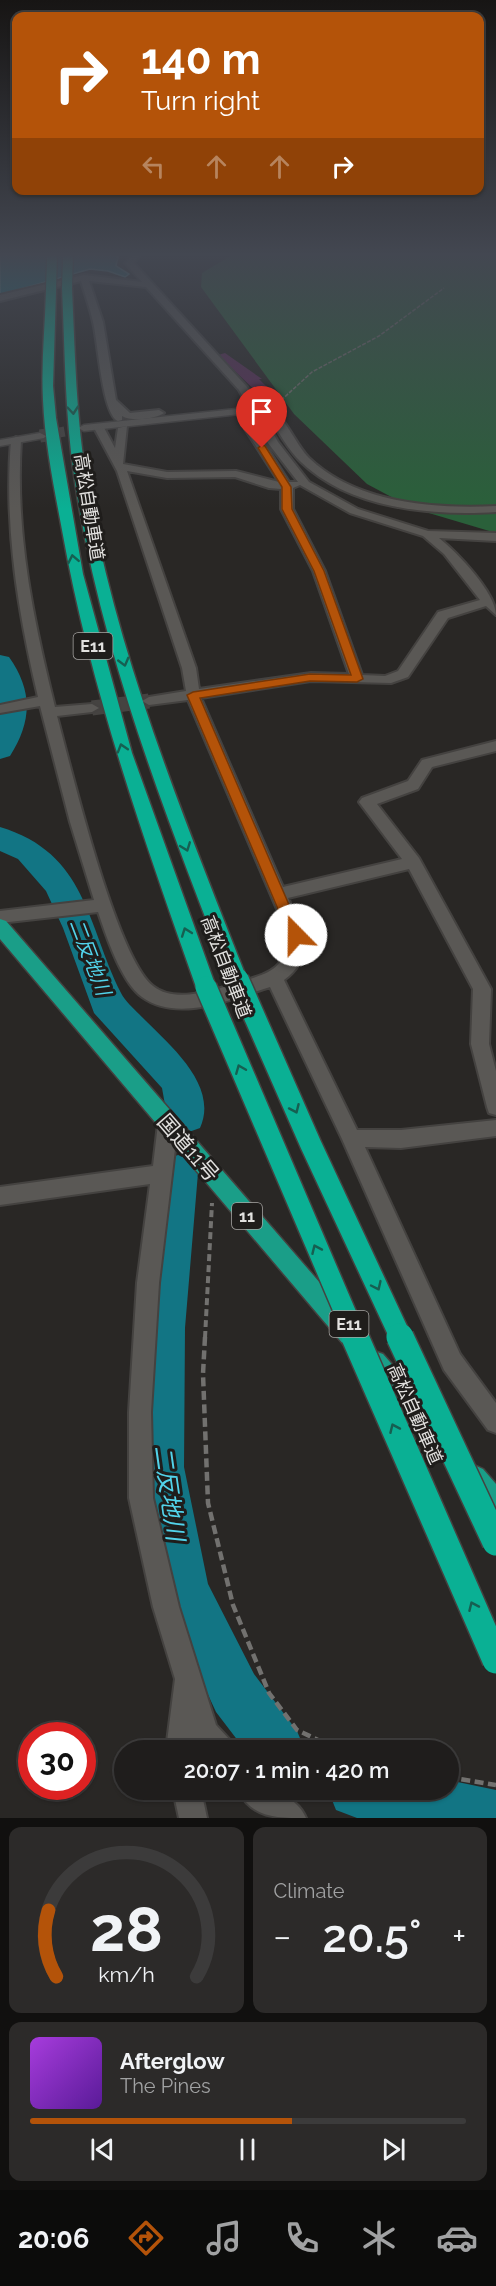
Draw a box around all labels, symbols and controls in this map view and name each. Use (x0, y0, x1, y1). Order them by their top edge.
text: 140 m (141, 35, 261, 84)
icon: right (42, 36, 120, 114)
text: Turn right (141, 85, 260, 116)
icon: left (137, 150, 170, 183)
icon: ahead (200, 150, 233, 183)
icon: ahead (263, 150, 296, 183)
icon: right (326, 150, 359, 183)
pin (236, 386, 287, 448)
icon: arrive (245, 395, 278, 428)
one-way arrow (66, 405, 79, 414)
street label: 高松自動車道 (71, 452, 108, 562)
one-way arrow (67, 555, 80, 565)
road number: E11 (74, 633, 112, 659)
one-way arrow (117, 656, 129, 667)
one-way arrow (117, 743, 129, 754)
one-way arrow (179, 840, 191, 851)
position arrow (264, 903, 328, 967)
street label: 高松自動車道 (197, 913, 256, 1021)
water label: 二反地川 (64, 915, 116, 1001)
one-way arrow (181, 927, 194, 938)
one-way arrow (235, 1065, 247, 1076)
one-way arrow (288, 1103, 300, 1114)
street label: 国道11号 (152, 1109, 224, 1186)
road number: 11 (232, 1203, 262, 1229)
one-way arrow (312, 1244, 324, 1255)
one-way arrow (369, 1280, 381, 1291)
road number: E11 (330, 1311, 368, 1337)
street label: 高松自動車道 (384, 1360, 447, 1467)
one-way arrow (390, 1423, 402, 1434)
water label: 二反地川 (148, 1443, 191, 1545)
one-way arrow (468, 1602, 480, 1613)
speed limit sign: 30 (18, 1722, 96, 1800)
text: 20:07 · 1 min · 420 m (184, 1757, 389, 1783)
text: Climate (274, 1879, 345, 1903)
text: 28 (90, 1892, 163, 1966)
text: 20.5° (322, 1910, 421, 1963)
text: − (274, 1917, 291, 1956)
text: + (452, 1917, 466, 1956)
text: km/h (98, 1962, 155, 1987)
text: Afterglow (120, 2048, 225, 2074)
text: The Pines (120, 2074, 211, 2098)
icon: previous (86, 2133, 119, 2166)
icon: pause (231, 2133, 264, 2166)
icon: next (377, 2133, 410, 2166)
icon: directions (125, 2217, 167, 2259)
icon: music (203, 2217, 245, 2259)
icon: phone (281, 2217, 323, 2259)
icon: climate (358, 2217, 400, 2259)
icon: car (436, 2217, 478, 2259)
text: 20:06 (18, 2223, 89, 2254)

